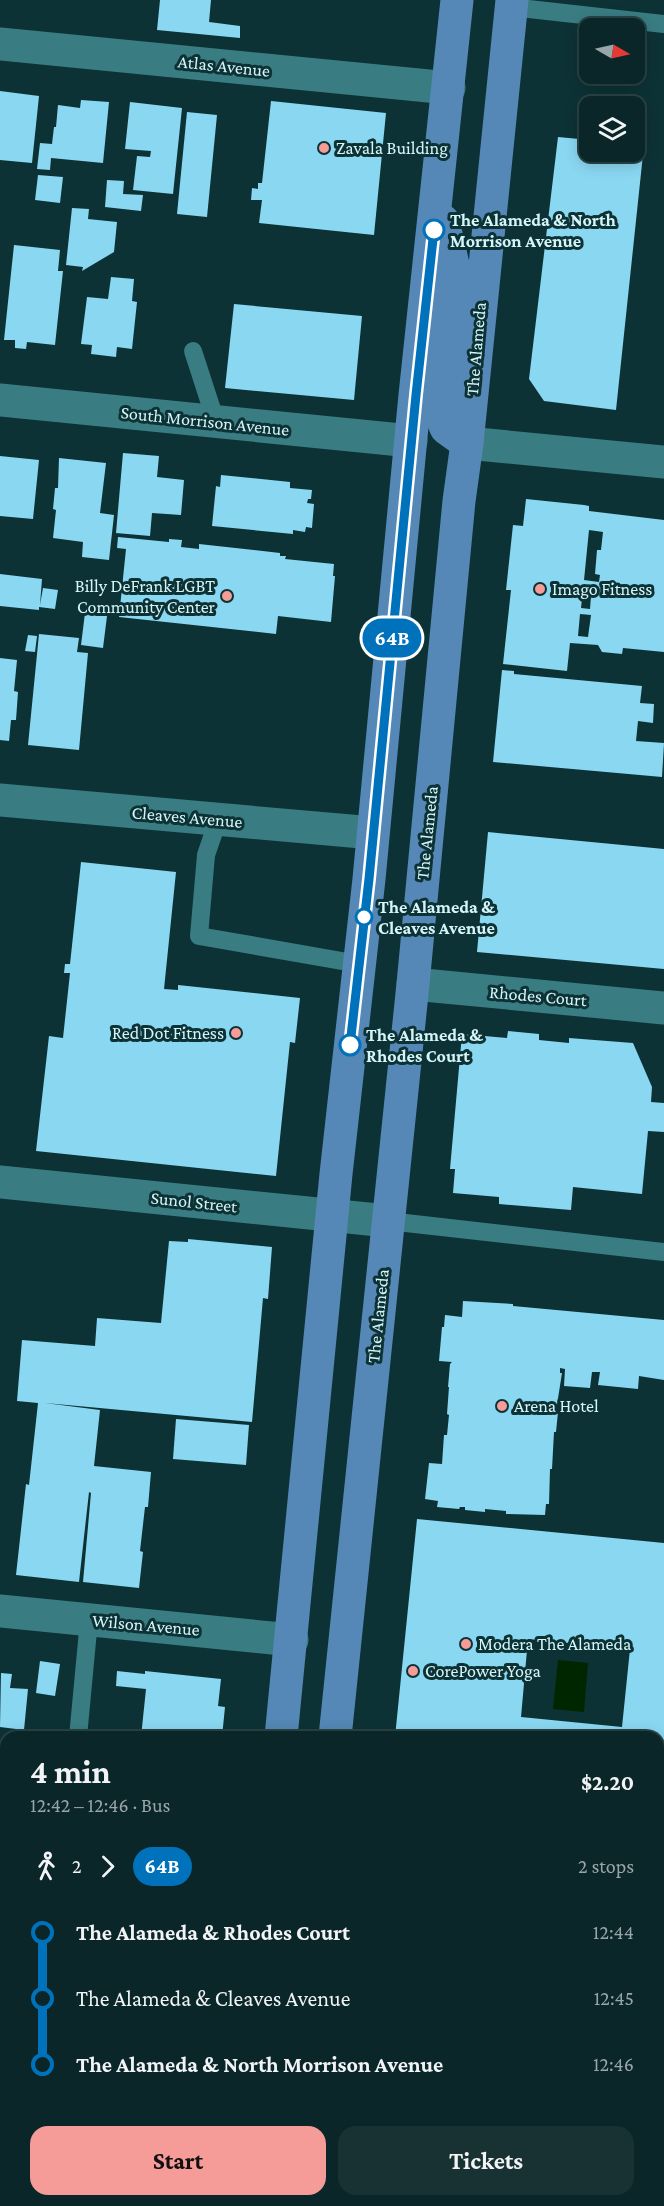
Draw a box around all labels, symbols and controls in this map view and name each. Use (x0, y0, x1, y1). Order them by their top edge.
north arrow (579, 18, 645, 84)
map controls (579, 18, 645, 162)
street label: Atlas Avenue (177, 51, 271, 81)
button: layers (579, 96, 645, 162)
place label: Zavala Building (336, 138, 448, 158)
marker: Zavala Building (317, 141, 331, 155)
place label: The Alameda & North Morrison Avenue (450, 210, 617, 251)
marker: The Alameda & North Morrison Avenue (423, 219, 445, 241)
street label: The Alameda (462, 301, 490, 397)
street label: South Morrison Avenue (120, 402, 290, 440)
place label: Billy DeFrank LGBT Community Center (75, 576, 216, 617)
place label: Imago Fitness (552, 579, 652, 599)
marker: Imago Fitness (533, 582, 547, 596)
marker: Billy DeFrank LGBT Community Center (220, 589, 234, 603)
line badge: 64B (358, 618, 426, 658)
text: 64B (374, 626, 410, 650)
street label: The Alameda (412, 785, 442, 881)
street label: Cleaves Avenue (131, 802, 243, 832)
place label: The Alameda & Cleaves Avenue (378, 897, 495, 938)
marker: The Alameda & Cleaves Avenue (355, 908, 373, 926)
street label: Rhodes Court (488, 982, 589, 1010)
place label: Red Dot Fitness (112, 1023, 224, 1043)
place label: The Alameda & Rhodes Court (366, 1025, 483, 1066)
marker: Red Dot Fitness (229, 1026, 243, 1040)
marker: The Alameda & Rhodes Court (339, 1034, 361, 1056)
street label: Sunol Street (150, 1188, 239, 1217)
street label: The Alameda (363, 1268, 393, 1364)
place label: Arena Hotel (514, 1396, 599, 1416)
marker: Arena Hotel (495, 1399, 509, 1413)
street label: Wilson Avenue (91, 1610, 201, 1640)
place label: Modera The Alameda (478, 1634, 631, 1654)
marker: Modera The Alameda (459, 1637, 473, 1651)
place label: CorePower Yoga (425, 1661, 541, 1681)
marker: CorePower Yoga (406, 1664, 420, 1678)
text: 4 min (30, 1753, 111, 1790)
text: $2.20 (581, 1770, 634, 1795)
text: 12:42 – 12:46 · Bus (30, 1794, 170, 1816)
icon: walk (30, 1850, 63, 1883)
icon: forward (91, 1850, 124, 1883)
text: 64B (145, 1854, 180, 1878)
text: 2 (72, 1855, 82, 1877)
text: 2 stops (578, 1855, 634, 1877)
text: The Alameda & Rhodes Court (76, 1920, 350, 1945)
text: 12:44 (593, 1921, 634, 1943)
text: The Alameda & Cleaves Avenue (76, 1986, 350, 2011)
text: 12:45 (594, 1987, 634, 2009)
text: The Alameda & North Morrison Avenue (76, 2052, 443, 2077)
text: 12:46 (593, 2053, 634, 2075)
button: Start (30, 2126, 326, 2195)
button: Tickets (338, 2126, 634, 2195)

